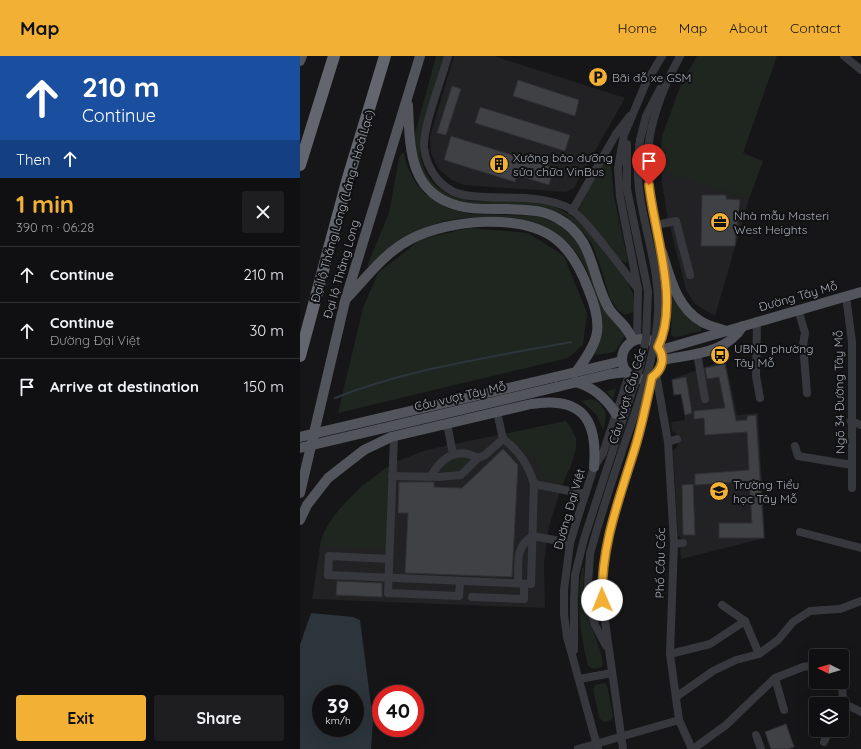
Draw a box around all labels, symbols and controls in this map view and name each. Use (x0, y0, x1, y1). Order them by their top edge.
text: Map (20, 16, 59, 40)
text: Home (618, 19, 657, 37)
text: Map (679, 19, 707, 37)
text: About (729, 19, 768, 37)
text: Contact (790, 19, 841, 37)
parking icon: Bãi đỗ xe GSM (587, 66, 609, 88)
text: 210 m (82, 69, 160, 104)
place label: Bãi đỗ xe GSM (612, 70, 691, 85)
icon: ahead (16, 72, 68, 124)
text: Continue (82, 104, 156, 127)
street label: Đại lộ Thăng Long (Láng - Hoà Lạc) (308, 108, 376, 304)
pin (632, 144, 666, 185)
icon: ahead (59, 148, 81, 170)
text: Then (16, 150, 51, 169)
place label: Xưởng bảo dưỡng sửa chữa VinBus (513, 150, 613, 179)
icon: arrive (638, 150, 660, 172)
building icon: Xưởng bảo dưỡng sửa chữa VinBus (488, 153, 510, 175)
text: 1 min (16, 189, 74, 219)
button: close (242, 191, 284, 233)
place label: Nhà mẫu Masteri West Heights (734, 208, 829, 237)
office icon: Nhà mẫu Masteri West Heights (709, 211, 731, 233)
street label: Đại lộ Thăng Long (320, 218, 362, 320)
text: 390 m · 06:28 (16, 219, 94, 235)
icon: ahead (16, 264, 38, 286)
text: Continue (50, 265, 114, 284)
text: 210 m (243, 265, 284, 284)
street label: Đường Tây Mỗ (757, 278, 839, 314)
text: Continue (50, 313, 114, 332)
icon: ahead (16, 320, 38, 342)
text: 30 m (249, 321, 284, 340)
street label: Ngõ 34 Đường Tây Mỗ (830, 330, 848, 454)
text: Đường Đại Việt (50, 332, 141, 348)
place label: UBND phường Tây Mỗ (734, 341, 814, 370)
bus stop icon: UBND phường Tây Mỗ (709, 344, 731, 366)
street label: Cầu vượt Cầu Cốc (605, 346, 649, 446)
icon: arrive (16, 376, 38, 398)
text: Arrive at destination (50, 377, 199, 396)
text: 150 m (244, 377, 284, 396)
street label: Cầu vượt Tây Mỗ (413, 378, 507, 414)
street label: Đường Đại Việt (550, 467, 588, 551)
place label: Trường Tiểu học Tây Mỗ (733, 477, 799, 506)
school or university icon: Trường Tiểu học Tây Mỗ (708, 480, 730, 502)
street label: Phố Cầu Cốc (652, 527, 668, 599)
position arrow (581, 579, 623, 621)
north arrow (809, 649, 849, 689)
map controls (809, 649, 849, 737)
speed limit sign: 40 (372, 685, 424, 737)
text: 39 (327, 693, 349, 718)
button: Exit (16, 695, 146, 741)
button: Share (154, 695, 284, 741)
button: layers (809, 697, 849, 737)
text: km/h (325, 714, 351, 727)

